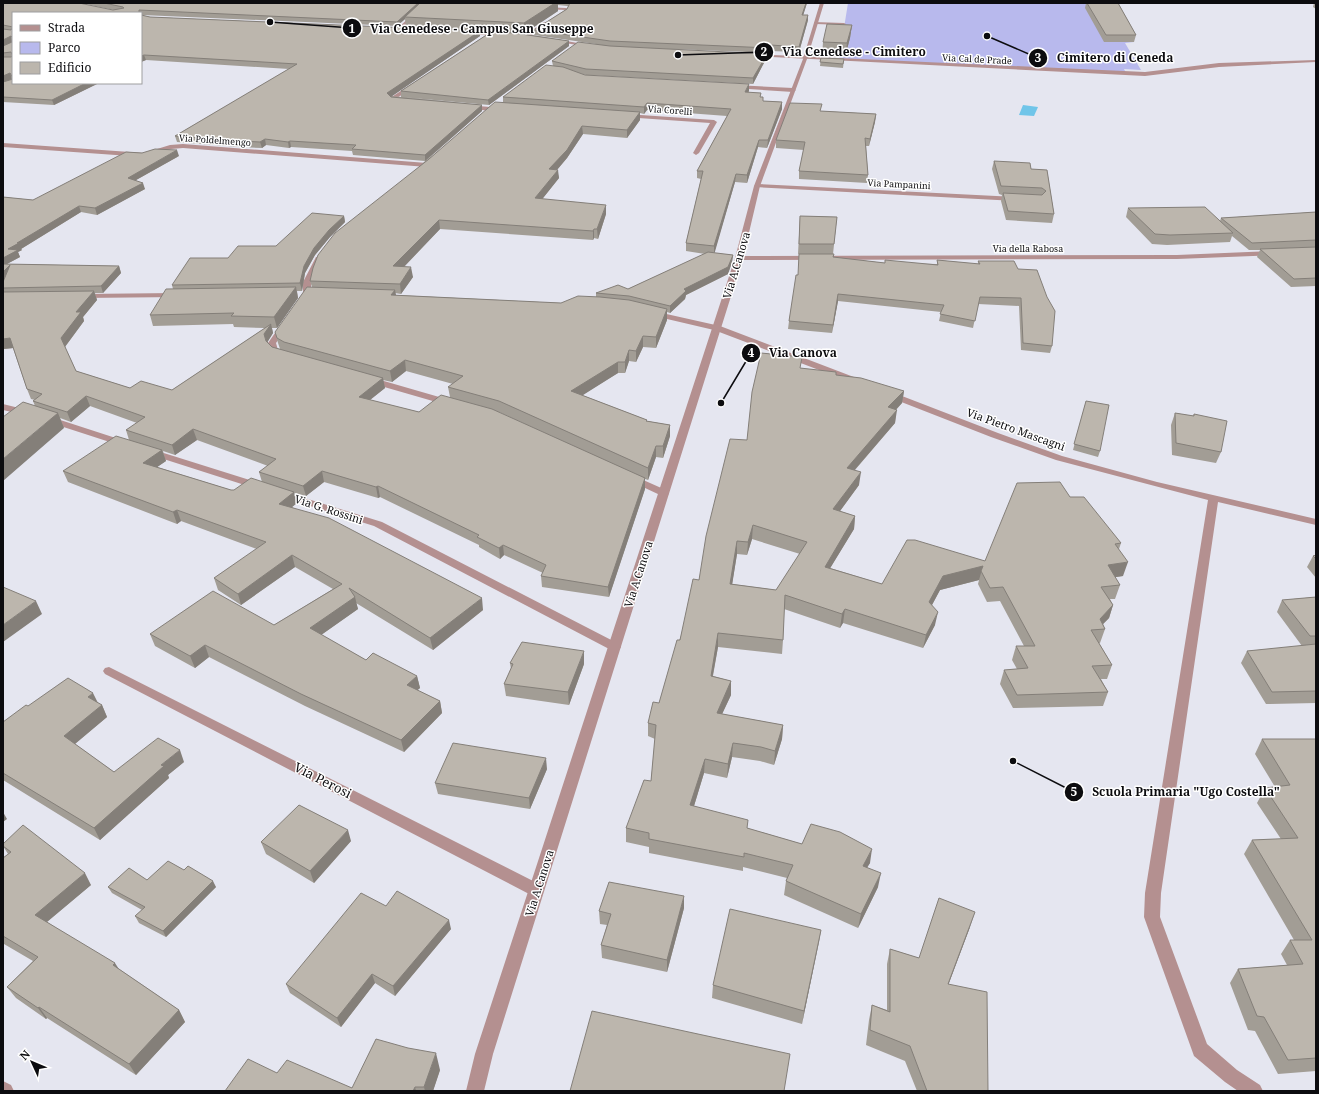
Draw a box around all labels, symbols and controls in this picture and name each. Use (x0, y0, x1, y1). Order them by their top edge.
legend (12, 12, 142, 84)
callout: Via Cenedese - Campus San Giuseppe (342, 16, 602, 40)
text: Strada (48, 19, 85, 36)
text: 1 (349, 20, 356, 37)
text: Via Cenedese - Campus San Giuseppe (370, 20, 594, 37)
text: Parco (48, 39, 81, 56)
callout: Via Cenedese - Cimitero (754, 40, 934, 64)
text: 2 (761, 43, 768, 60)
text: Via Cenedese - Cimitero (782, 43, 926, 60)
callout: Cimitero di Ceneda (1028, 46, 1181, 70)
text: 3 (1035, 49, 1042, 66)
text: Cimitero di Ceneda (1057, 49, 1173, 66)
street label: Via Cal de Prade (942, 51, 1012, 67)
text: Edificio (48, 59, 91, 76)
street label: Via Corelli (647, 102, 693, 118)
street label: Via Poldelmengo (179, 131, 251, 149)
street label: Via Pampanini (867, 176, 931, 192)
street label: Via A.Canova (719, 230, 753, 300)
street label: Via della Rabosa (993, 242, 1063, 255)
callout: Via Canova (741, 341, 845, 365)
text: 4 (748, 344, 755, 361)
text: Via Canova (769, 344, 837, 361)
street label: Via Pietro Mascagni (965, 404, 1068, 454)
street label: Via G. Rossini (293, 491, 366, 527)
street label: Via A.Canova (620, 539, 656, 609)
street label: Via Perosi (291, 758, 355, 802)
callout: Scuola Primaria "Ugo Costella" (1064, 780, 1288, 804)
text: 5 (1071, 783, 1078, 800)
text: Scuola Primaria "Ugo Costella" (1092, 783, 1280, 800)
street label: Via A.Canova (521, 848, 557, 918)
north arrow (12, 1042, 52, 1082)
text: N (16, 1046, 33, 1063)

